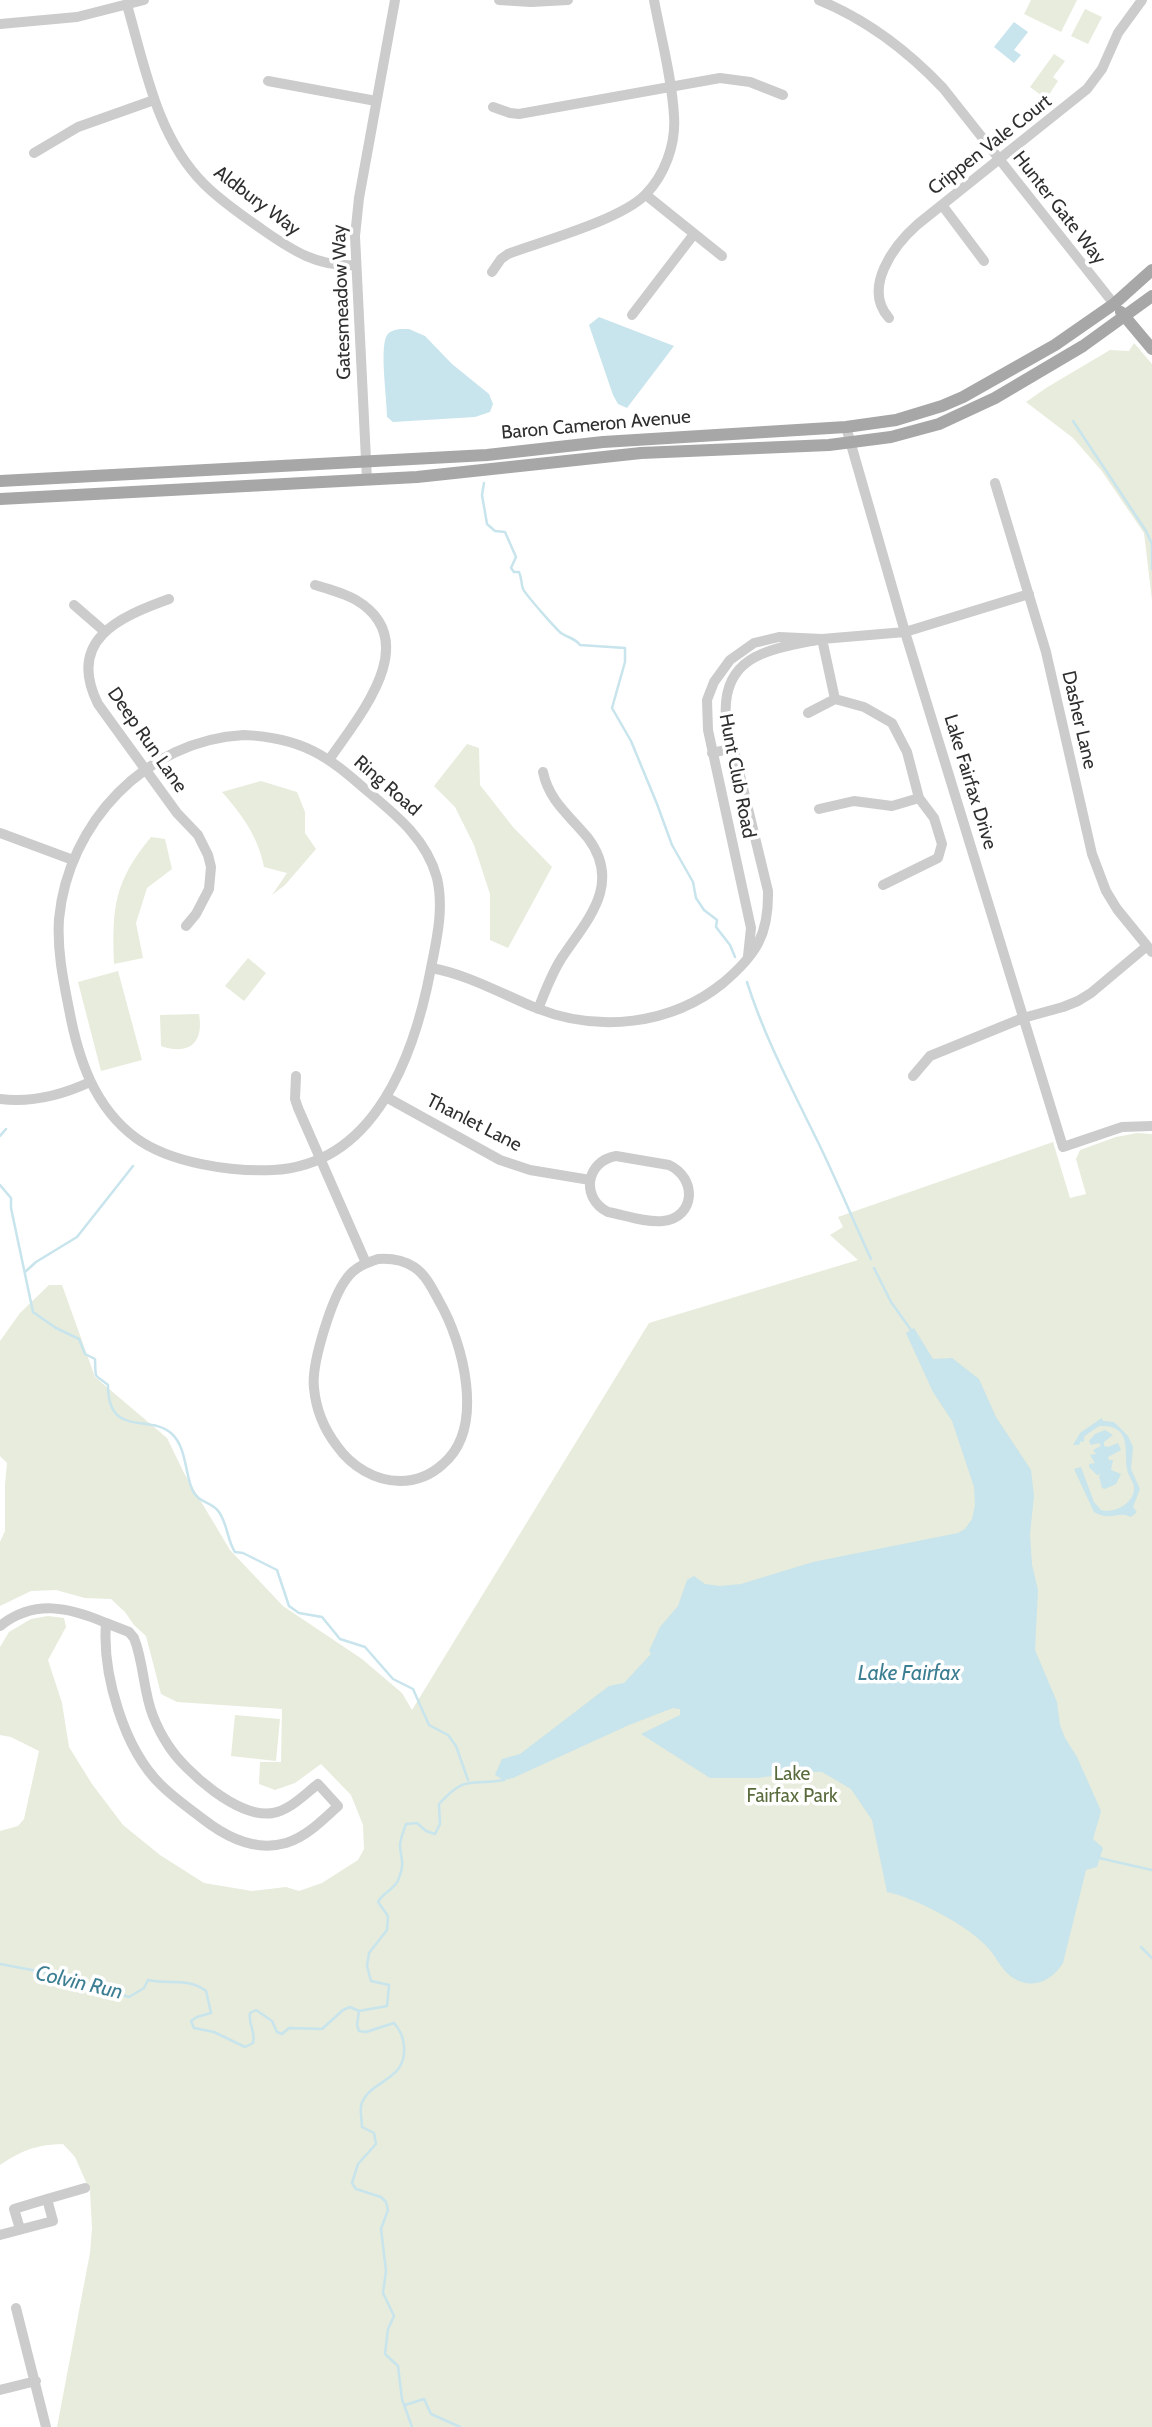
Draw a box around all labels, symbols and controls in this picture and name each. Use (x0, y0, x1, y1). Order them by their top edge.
street label: Crippen Vale Court (924, 90, 1056, 200)
street label: Hunter Gate Way (1008, 147, 1110, 269)
street label: Aldbury Way (209, 161, 305, 241)
street label: Gatesmeadow Way (328, 224, 356, 380)
street label: Baron Cameron Avenue (500, 405, 692, 445)
street label: Dasher Lane (1057, 669, 1101, 771)
street label: Deep Run Lane (102, 683, 192, 797)
street label: Hunt Club Road (714, 712, 760, 840)
street label: Lake Fairfax Drive (939, 712, 1001, 852)
street label: Ring Road (349, 751, 425, 821)
street label: Thanlet Lane (423, 1089, 525, 1157)
water label: Lake Fairfax (858, 1661, 960, 1687)
park label: Lake Fairfax Park (747, 1763, 837, 1807)
water label: Colvin Run (33, 1961, 125, 2005)

